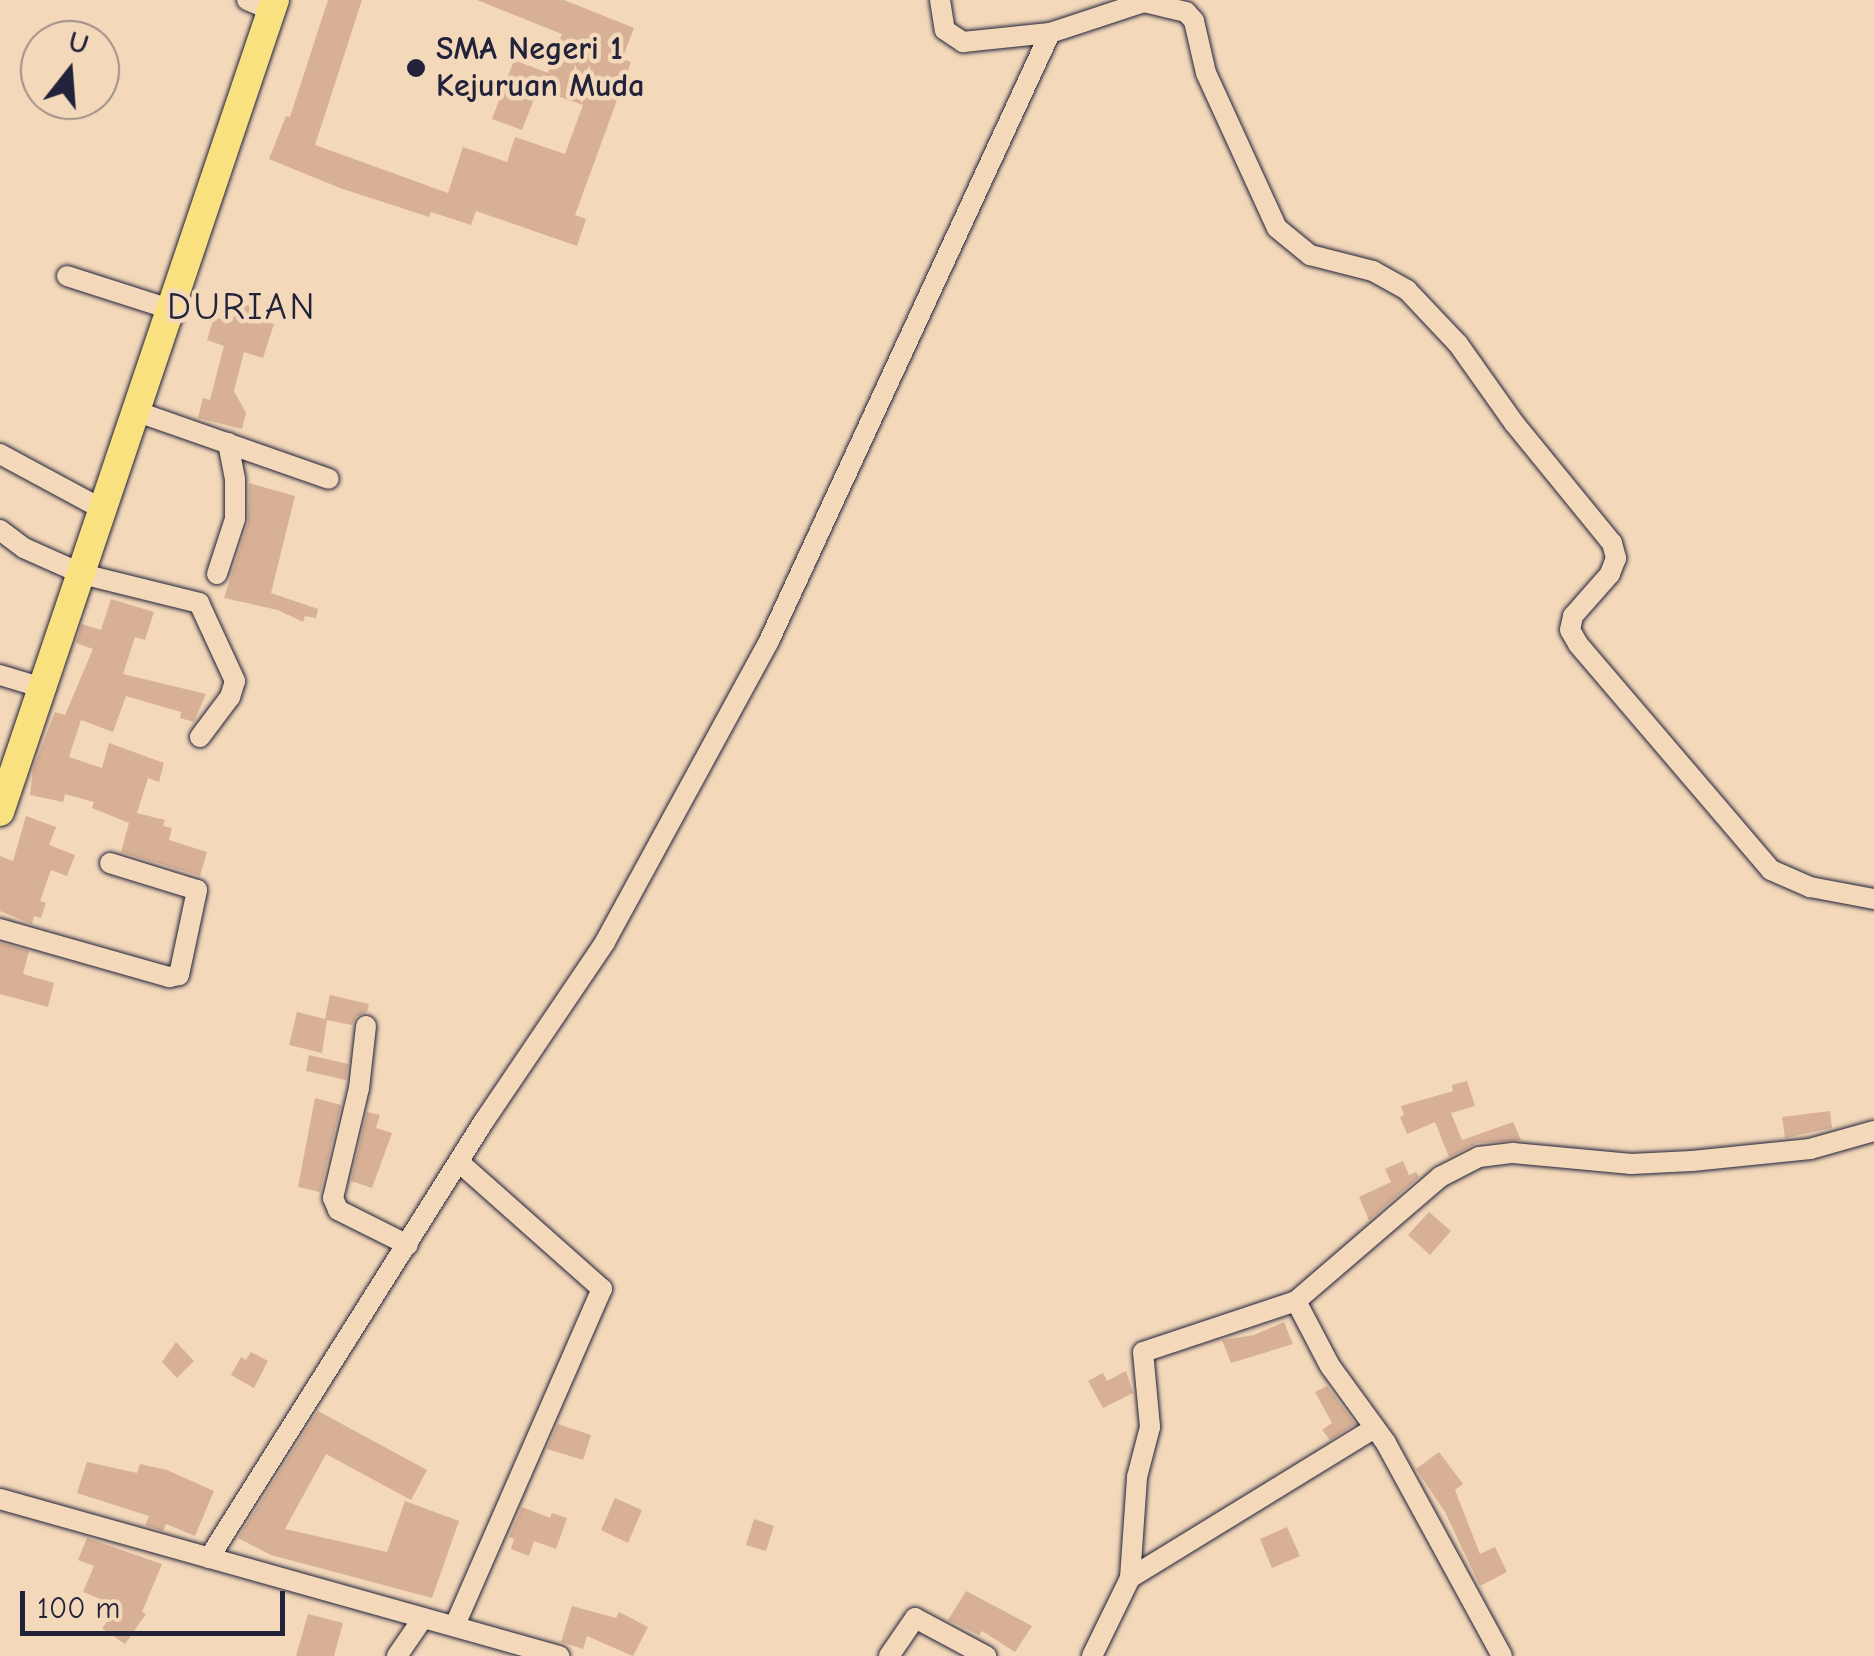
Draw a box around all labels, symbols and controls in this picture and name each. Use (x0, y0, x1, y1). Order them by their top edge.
north arrow (20, 20, 120, 120)
text: U (65, 25, 92, 61)
place label: SMA Negeri 1 Kejuruan Muda (436, 31, 644, 106)
marker: SMA Negeri 1 Kejuruan Muda (405, 57, 427, 79)
district label: DURIAN (167, 285, 317, 331)
scale bar (25, 1571, 290, 1633)
text: 100 m (37, 1591, 120, 1626)

